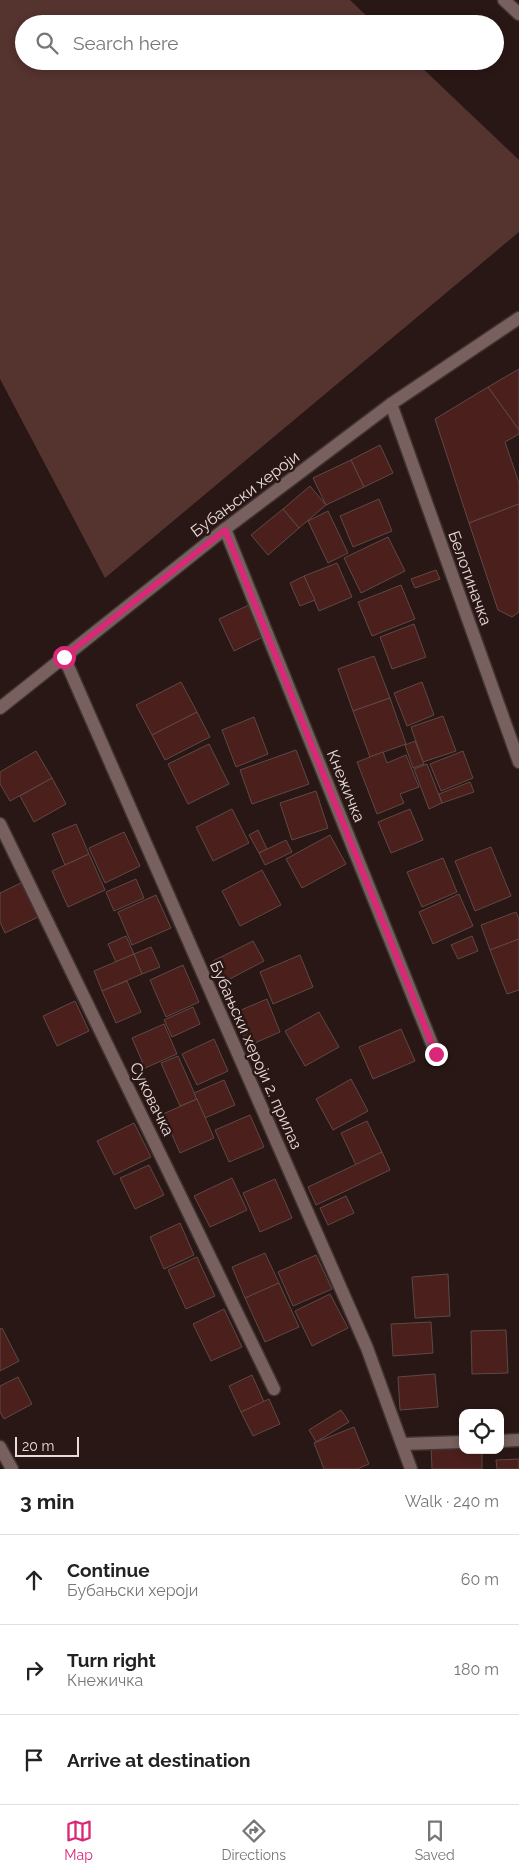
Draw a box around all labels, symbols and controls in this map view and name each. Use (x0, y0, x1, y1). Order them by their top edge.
search box (15, 15, 504, 70)
icon: search (33, 29, 61, 57)
text: Search here (73, 32, 179, 54)
street label: Бубањски хероји (187, 447, 303, 541)
street label: Белотиначка (444, 528, 496, 628)
route start (53, 646, 76, 669)
street label: Кнежичка (323, 747, 369, 825)
street label: Бубањски хероји 2. прилаз (206, 958, 306, 1152)
route end (425, 1043, 448, 1066)
street label: Суковачка (126, 1059, 178, 1139)
map controls (459, 1409, 504, 1454)
button: locate (459, 1409, 504, 1454)
scale bar (15, 1434, 79, 1457)
text: 20 m (22, 1438, 54, 1454)
text: 3 min (20, 1489, 74, 1514)
text: Walk · 240 m (405, 1492, 499, 1511)
text: Continue (67, 1559, 150, 1581)
icon: ahead (20, 1566, 48, 1594)
text: 60 m (461, 1570, 499, 1589)
text: Бубањски хероји (67, 1581, 198, 1600)
text: Turn right (67, 1649, 156, 1671)
icon: right (20, 1656, 48, 1684)
text: 180 m (454, 1660, 499, 1679)
text: Кнежичка (67, 1671, 143, 1690)
icon: arrive (20, 1746, 48, 1774)
text: Arrive at destination (67, 1749, 251, 1771)
tab: Map (64, 1817, 93, 1863)
tab: Directions (221, 1817, 286, 1863)
tab: Saved (415, 1817, 455, 1863)

